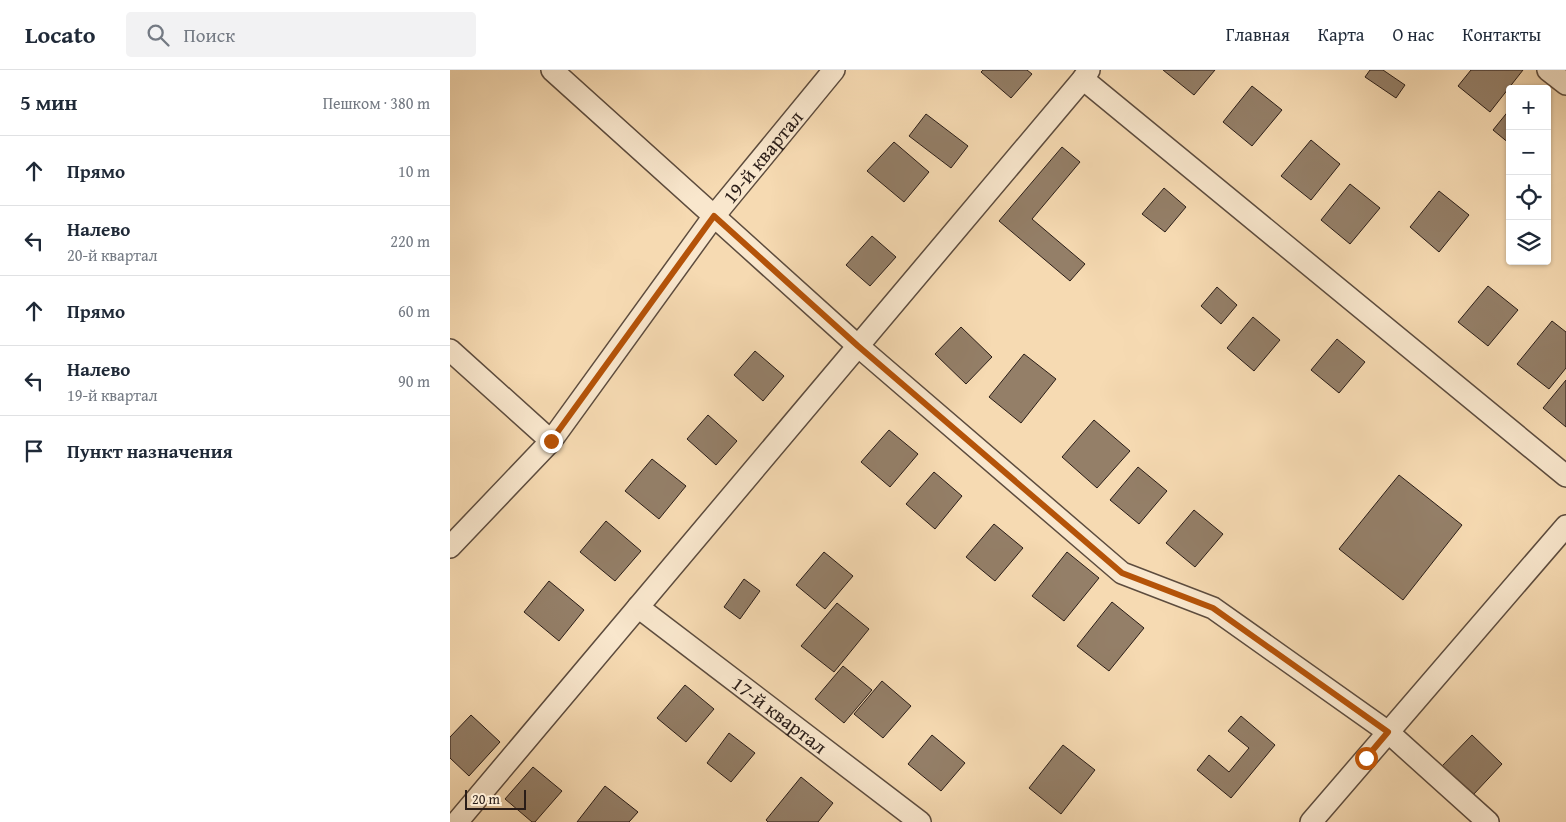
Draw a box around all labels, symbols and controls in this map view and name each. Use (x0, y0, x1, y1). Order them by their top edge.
search box (126, 12, 476, 57)
text: Locato (25, 17, 96, 52)
icon: search (144, 21, 172, 49)
text: Поиск (184, 21, 235, 49)
text: Главная (1226, 21, 1290, 48)
text: Карта (1318, 21, 1364, 48)
text: О нас (1392, 21, 1434, 48)
text: Контакты (1462, 21, 1541, 48)
map controls (1506, 85, 1551, 265)
button: + (1506, 85, 1551, 130)
text: 5 мин (20, 87, 77, 118)
text: Пешком · 380 m (323, 91, 430, 115)
street label: 19-й квартал (715, 103, 810, 209)
button: − (1506, 130, 1551, 175)
icon: ahead (20, 157, 48, 185)
text: Прямо (67, 157, 125, 185)
text: 10 m (398, 159, 430, 183)
button: locate (1506, 175, 1551, 220)
text: Налево (67, 215, 130, 243)
button: layers (1506, 220, 1551, 265)
icon: left (20, 227, 48, 255)
text: 220 m (390, 229, 430, 253)
text: 20-й квартал (67, 243, 158, 267)
icon: ahead (20, 297, 48, 325)
text: Прямо (67, 297, 125, 325)
text: 60 m (398, 299, 430, 323)
text: Налево (67, 355, 130, 383)
icon: left (20, 367, 48, 395)
text: 90 m (398, 369, 430, 393)
text: 19-й квартал (67, 383, 158, 407)
route end (540, 430, 563, 453)
icon: arrive (20, 437, 48, 465)
text: Пункт назначения (67, 437, 233, 465)
street label: 17-й квартал (726, 669, 834, 760)
route start (1355, 747, 1378, 770)
scale bar (465, 787, 526, 810)
text: 20 m (472, 789, 500, 809)

